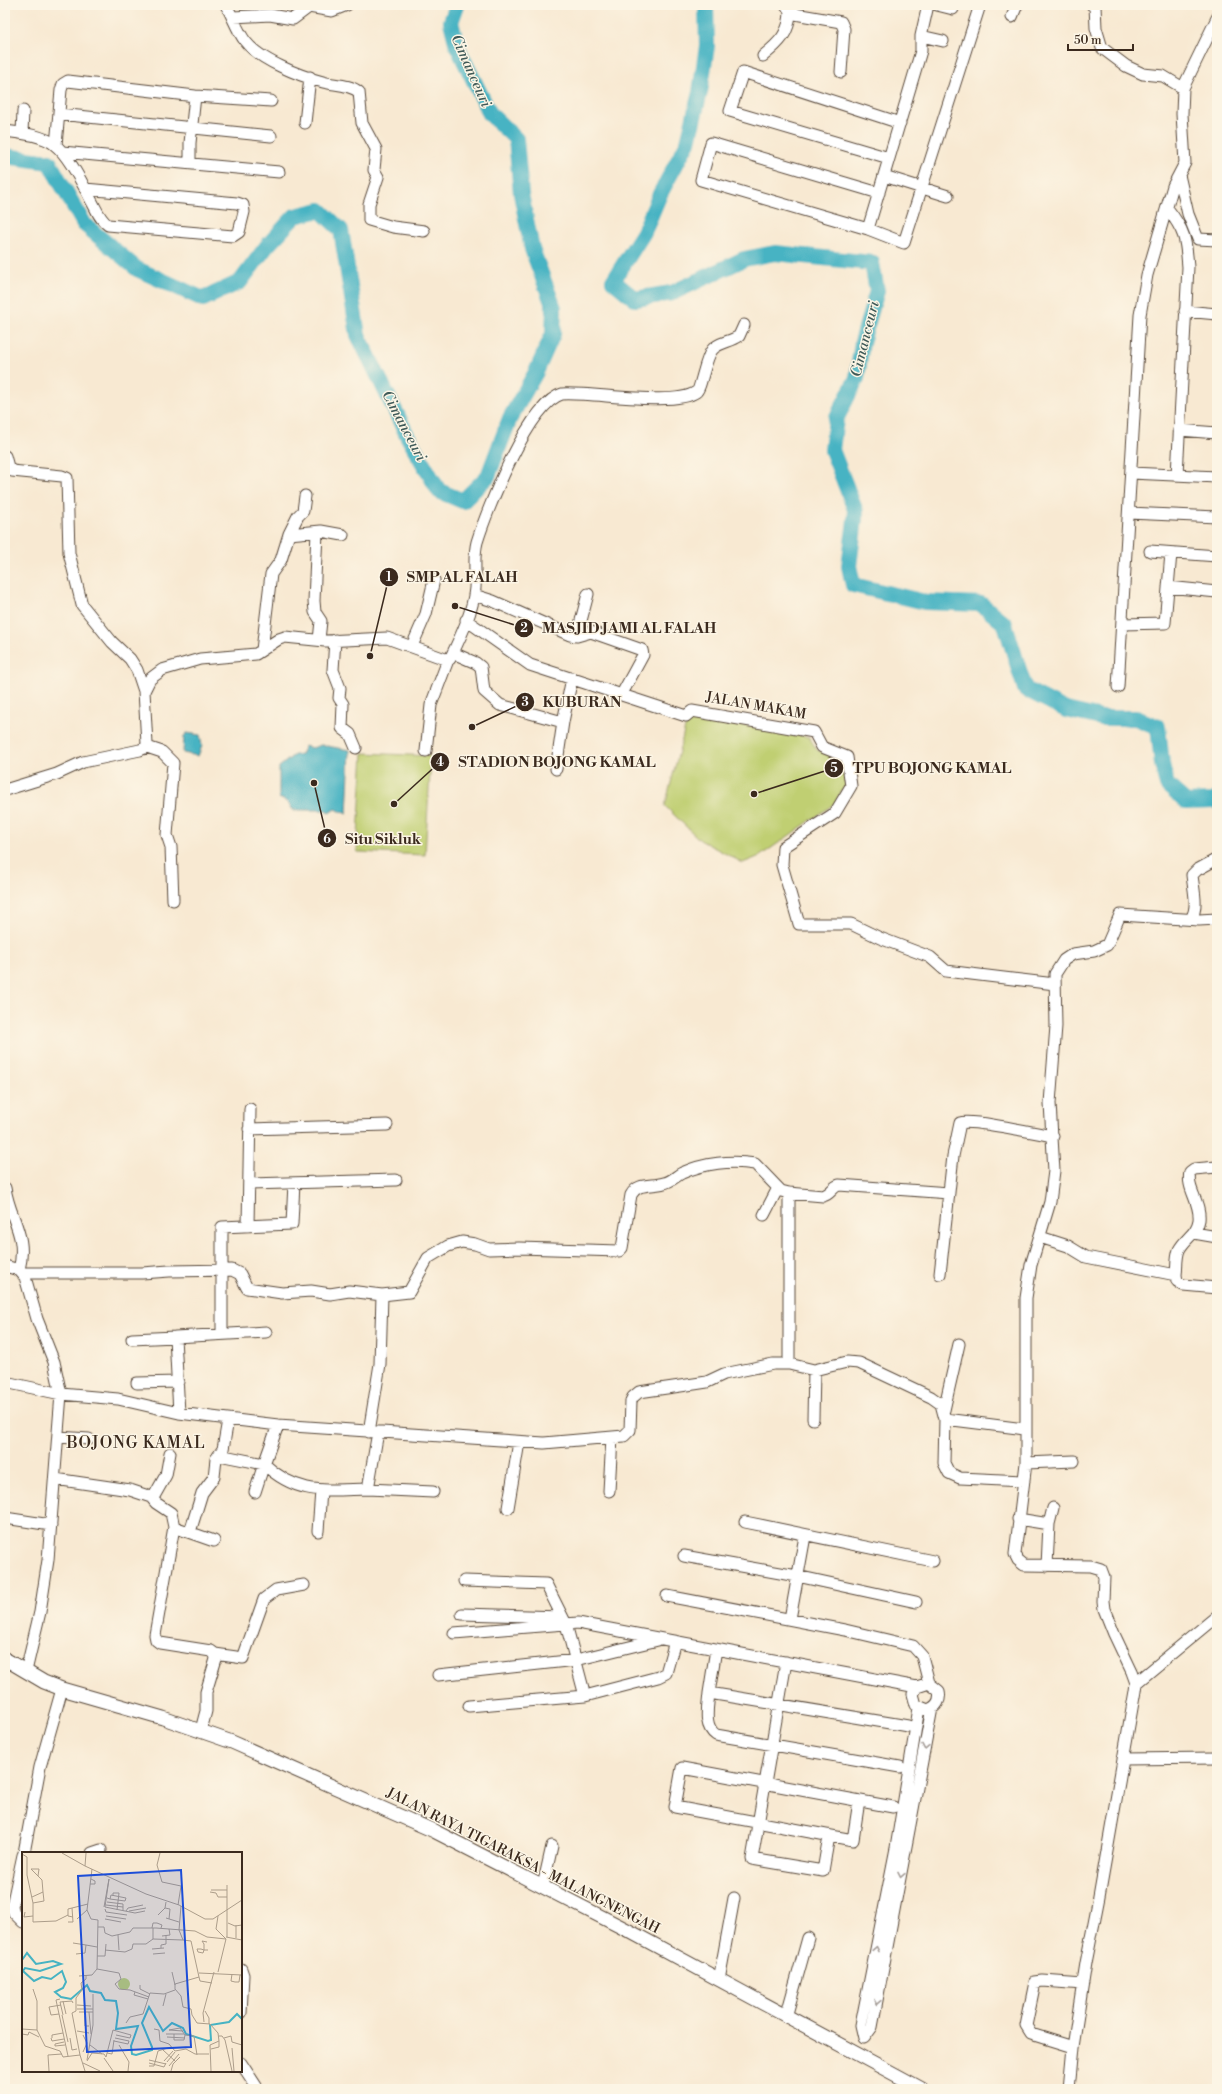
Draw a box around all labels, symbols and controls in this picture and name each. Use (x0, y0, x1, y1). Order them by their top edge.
scale bar (1068, 26, 1133, 52)
water label: Cimanceuri (446, 32, 496, 111)
text: 50 m (1074, 33, 1102, 48)
water label: Cimanceuri (846, 299, 884, 379)
water label: Cimanceuri (377, 387, 431, 465)
callout: SMP AL FALAH (379, 564, 526, 591)
text: SMP AL FALAH (406, 568, 518, 587)
text: 1 (386, 570, 392, 585)
callout: MASJID JAMI AL FALAH (514, 615, 725, 642)
text: MASJID JAMI AL FALAH (542, 619, 717, 638)
text: 2 (520, 621, 528, 636)
street label: JALAN MAKAM (703, 688, 808, 724)
callout: KUBURAN (515, 689, 630, 716)
text: KUBURAN (542, 693, 622, 712)
text: 3 (521, 695, 529, 710)
callout: STADION BOJONG KAMAL (430, 748, 664, 775)
text: STADION BOJONG KAMAL (458, 753, 656, 772)
text: 4 (436, 755, 444, 770)
callout: TPU BOJONG KAMAL (824, 755, 1019, 782)
text: TPU BOJONG KAMAL (853, 759, 1012, 778)
text: 5 (830, 761, 838, 776)
callout: Situ Sikluk (317, 825, 429, 852)
text: Situ Sikluk (345, 830, 422, 849)
text: 6 (323, 832, 331, 847)
district label: BOJONG KAMAL (65, 1433, 206, 1453)
one-way arrow (921, 1744, 929, 1750)
street label: JALAN RAYA TIGARAKSA - MALANGNENGAH (382, 1783, 663, 1938)
inset map (22, 1852, 242, 2072)
one-way arrow (897, 1872, 906, 1878)
one-way arrow (871, 1946, 879, 1953)
one-way arrow (873, 1999, 882, 2006)

